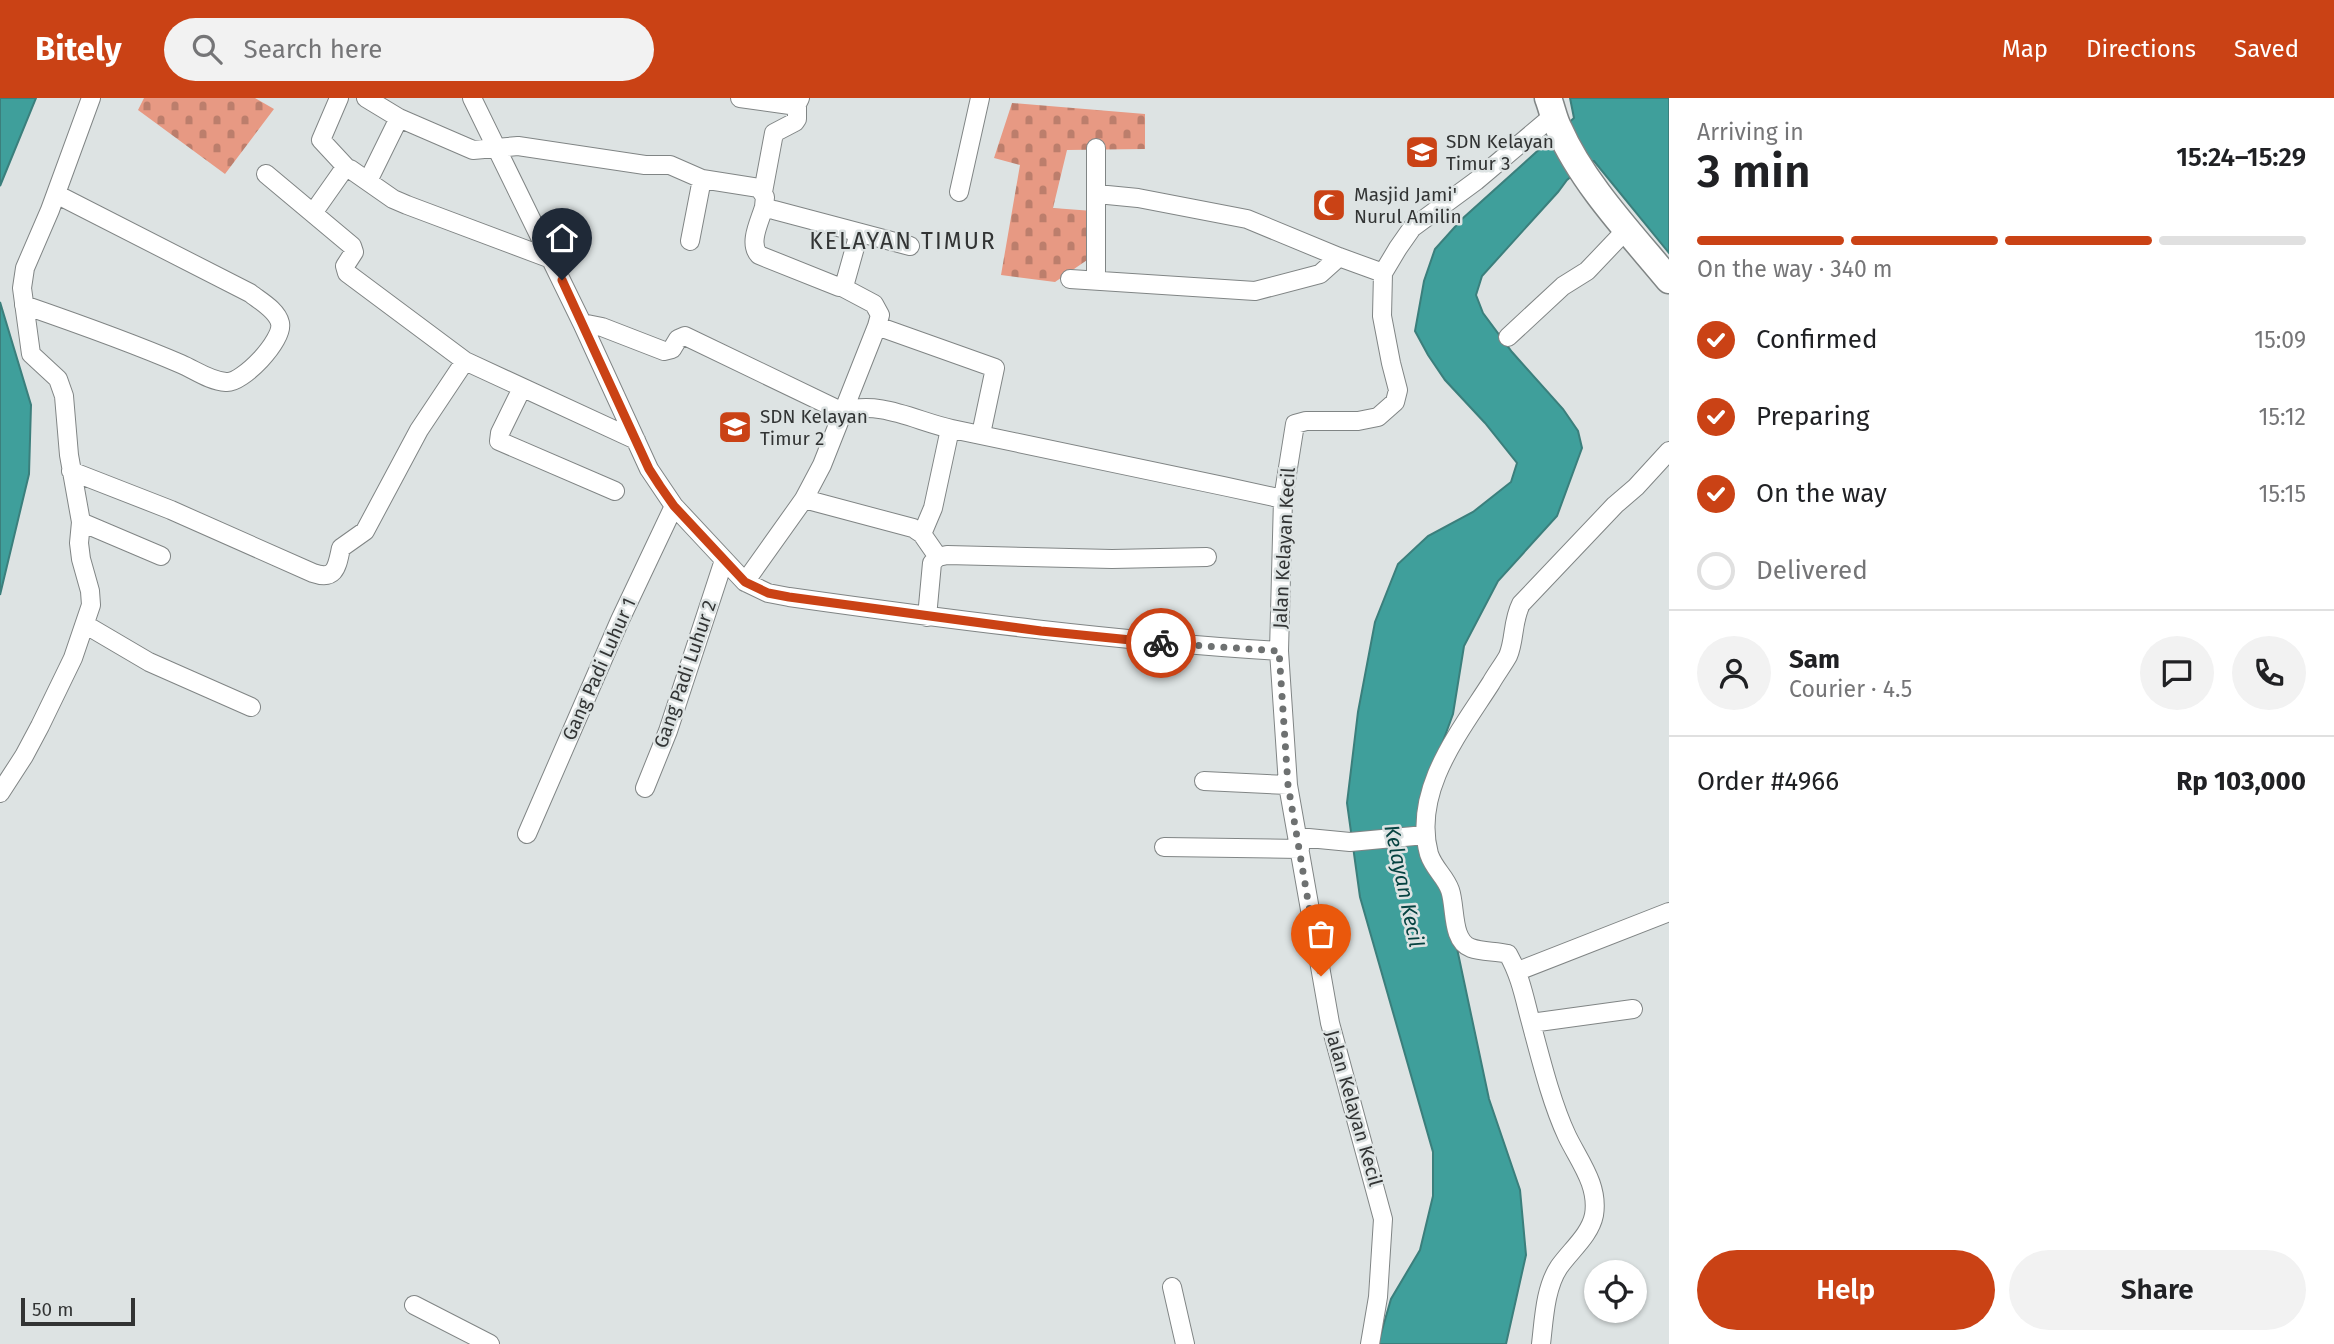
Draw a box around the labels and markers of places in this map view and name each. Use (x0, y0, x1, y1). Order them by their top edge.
place label: SDN Kelayan Timur 3 (1446, 130, 1554, 175)
school or university icon: SDN Kelayan Timur 3 (1403, 133, 1441, 171)
place label: Masjid Jami' Nurul Amilin (1354, 183, 1462, 228)
mosque icon: Masjid Jami' Nurul Amilin (1310, 186, 1348, 224)
pin (532, 208, 592, 280)
place label: SDN Kelayan Timur 2 (760, 405, 868, 450)
school or university icon: SDN Kelayan Timur 2 (716, 408, 754, 446)
pin (1291, 904, 1351, 976)

